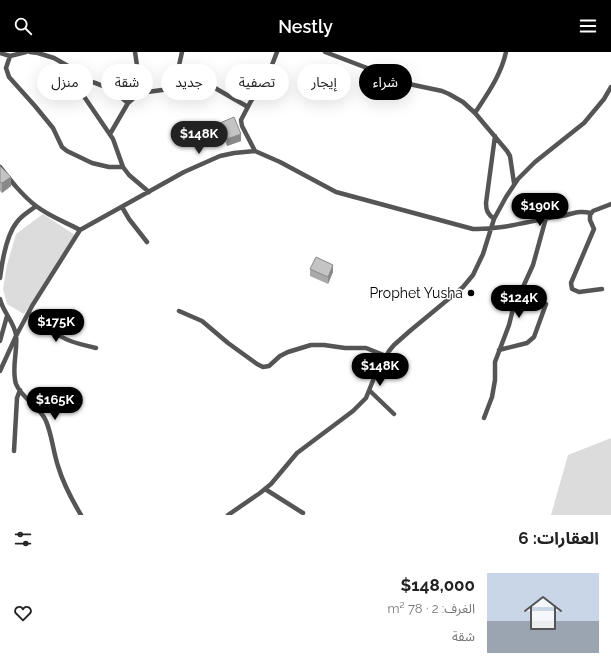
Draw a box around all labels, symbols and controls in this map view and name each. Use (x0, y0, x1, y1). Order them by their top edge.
icon: search (12, 15, 34, 37)
icon: menu (577, 15, 599, 37)
text: Nestly (278, 16, 333, 37)
chip: منزل (37, 64, 93, 100)
chip: شقة (101, 64, 153, 100)
chip: جديد (161, 64, 217, 100)
chip: تصفية (225, 64, 289, 100)
chip: إيجار (297, 64, 351, 100)
chip: شراء (359, 64, 412, 100)
pin: $148K (171, 121, 227, 155)
text: $148K (180, 126, 218, 141)
pin: $190K (512, 193, 568, 227)
text: $190K (520, 198, 560, 213)
place label: Prophet Yusha (369, 285, 463, 301)
pin: $124K (491, 285, 547, 319)
marker: Prophet Yusha (466, 288, 476, 298)
text: $124K (500, 290, 538, 305)
pin: $175K (28, 309, 84, 343)
text: $175K (37, 314, 75, 329)
pin: $148K (352, 353, 408, 387)
text: $148K (361, 358, 399, 373)
pin: $165K (27, 387, 83, 421)
text: $165K (36, 392, 74, 407)
icon: filters (12, 528, 34, 550)
text: العقارات: 6 (518, 528, 599, 548)
text: $148,000 (401, 575, 475, 595)
icon: home (519, 589, 567, 637)
text: الغرف: 2 · 78 m² (388, 601, 475, 616)
icon: heart (12, 602, 34, 624)
text: شقة (452, 629, 475, 644)

